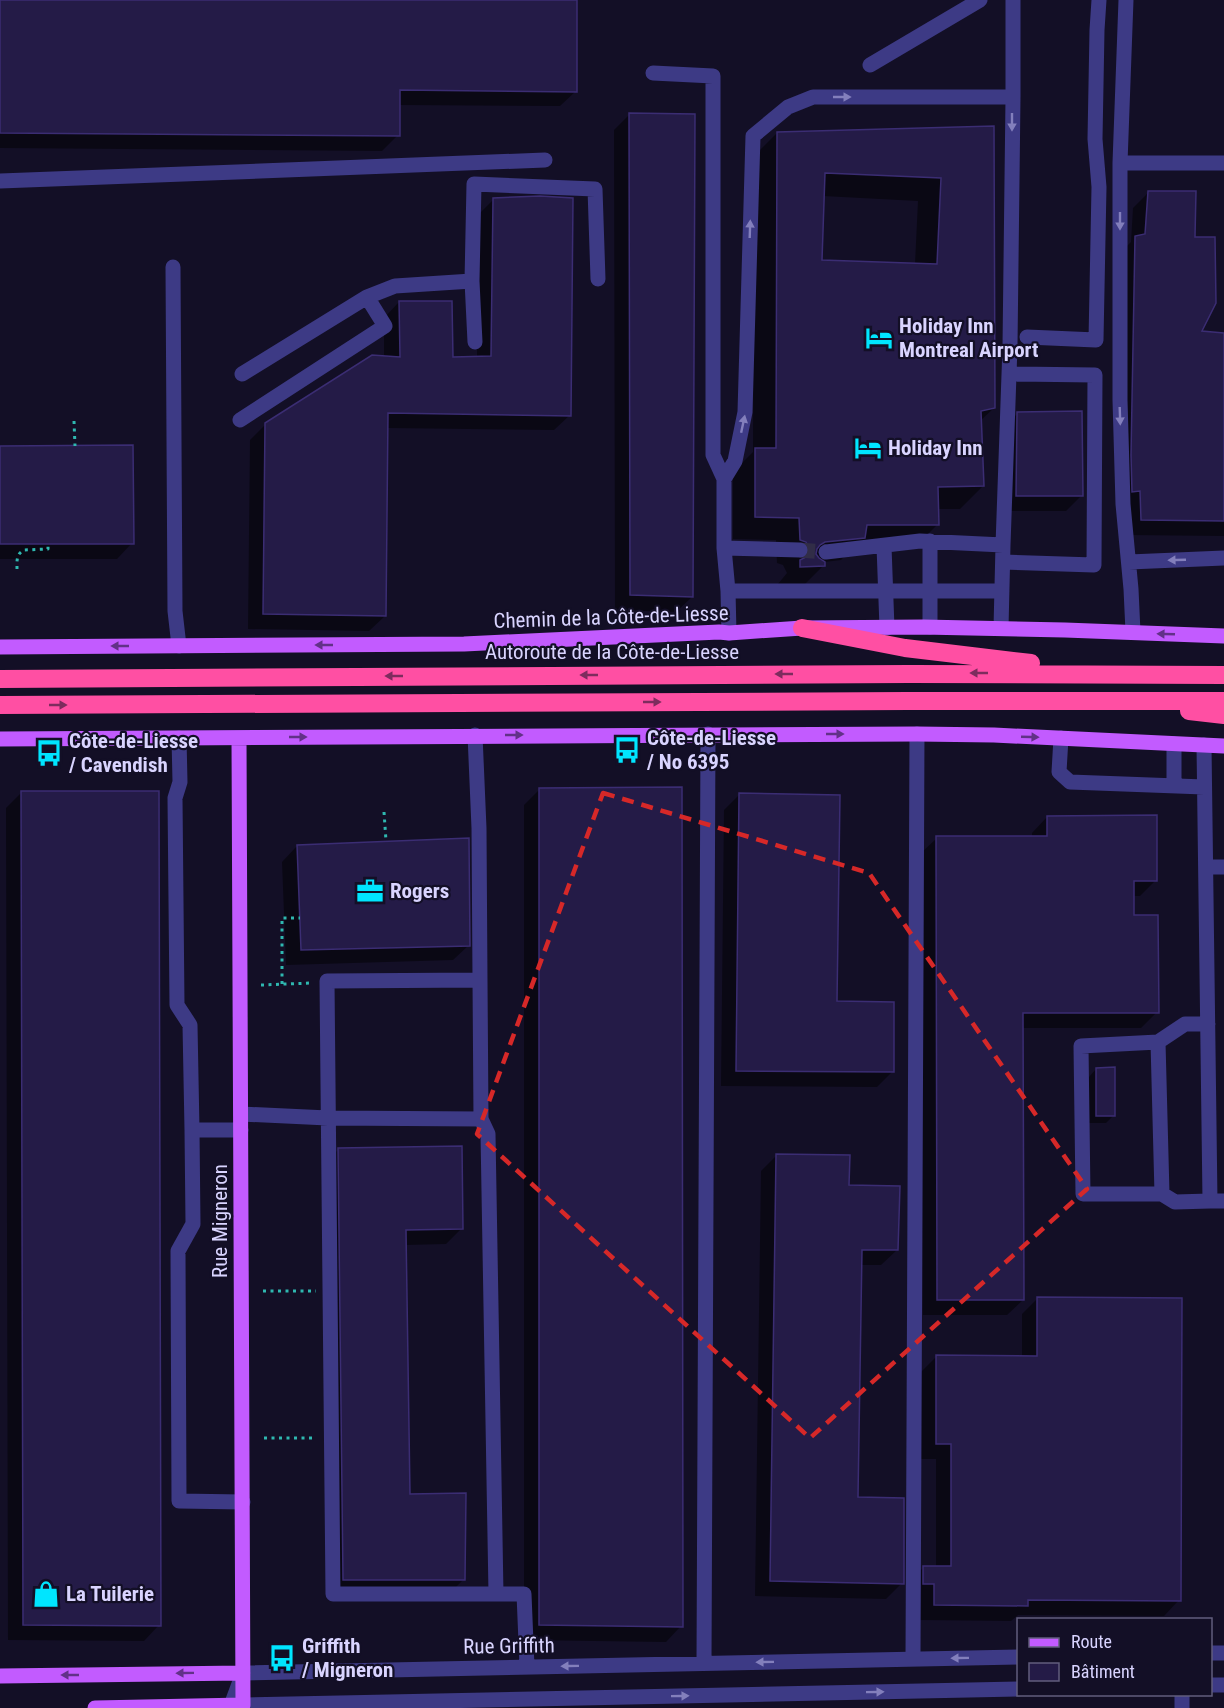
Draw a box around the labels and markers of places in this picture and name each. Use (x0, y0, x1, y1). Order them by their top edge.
place label: Holiday Inn Montreal Airport (899, 314, 1039, 362)
hotel icon: Holiday Inn Montreal Airport (864, 323, 894, 353)
hotel icon: Holiday Inn (853, 433, 883, 463)
place label: Holiday Inn (888, 436, 983, 460)
place label: Côte-de-Liesse / No 6395 (646, 726, 776, 774)
place label: Côte-de-Liesse / Cavendish (68, 729, 198, 777)
bus stop icon: Côte-de-Liesse / No 6395 (612, 735, 642, 765)
bus stop icon: Côte-de-Liesse / Cavendish (34, 738, 64, 768)
office icon: Rogers (355, 876, 385, 906)
place label: Rogers (390, 879, 449, 903)
shop icon: La Tuilerie (31, 1579, 61, 1609)
place label: La Tuilerie (66, 1582, 154, 1606)
place label: Griffith / Migneron (301, 1634, 393, 1682)
bus stop icon: Griffith / Migneron (267, 1643, 297, 1673)

